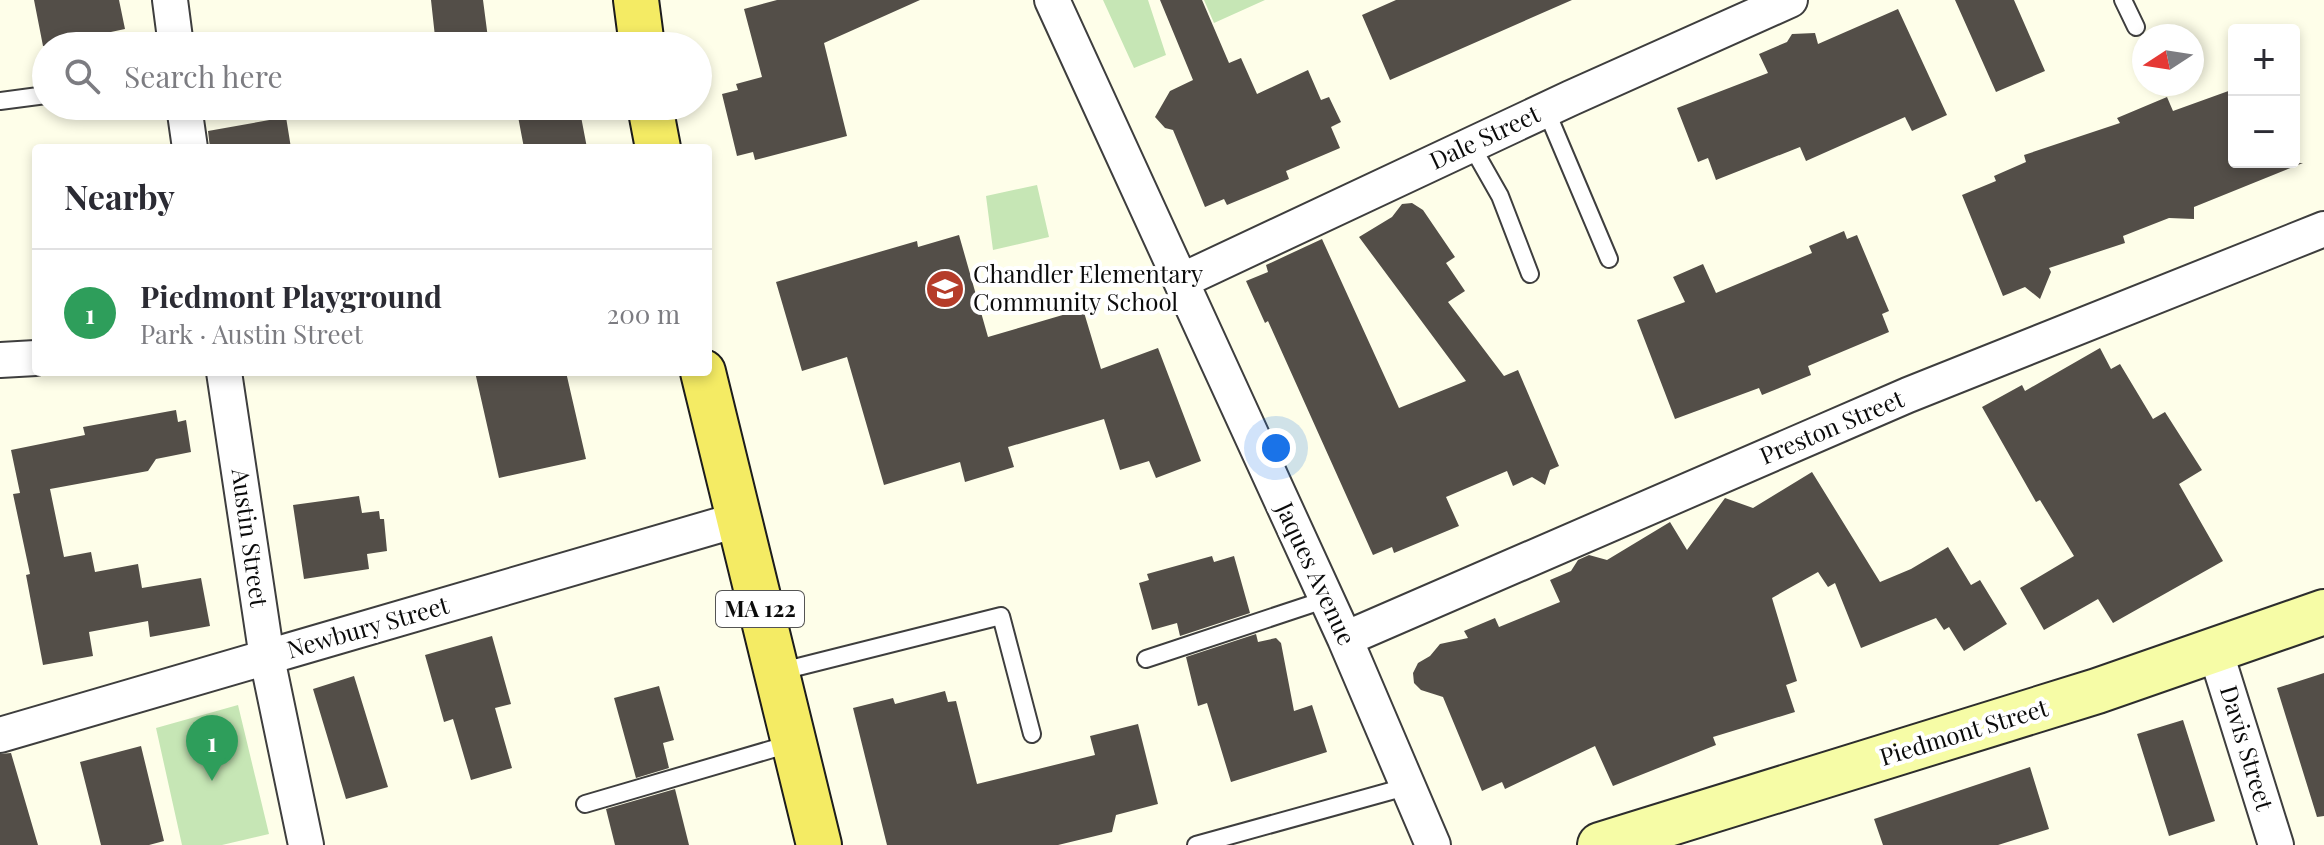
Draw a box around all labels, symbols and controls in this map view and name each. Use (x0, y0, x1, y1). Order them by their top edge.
north arrow (2132, 24, 2204, 96)
map controls (2228, 24, 2300, 168)
button: + (2228, 24, 2300, 96)
search box (32, 32, 712, 120)
icon: search (60, 54, 104, 98)
text: Search here (124, 56, 283, 96)
street label: Dale Street (1424, 96, 1545, 176)
button: − (2228, 96, 2300, 168)
text: Nearby (64, 173, 175, 219)
place label: Chandler Elementary Community School (973, 257, 1203, 317)
school or university icon: Chandler Elementary Community School (924, 268, 966, 310)
text: Piedmont Playground (140, 276, 442, 316)
text: 1 (85, 296, 95, 331)
text: 200 m (607, 296, 680, 331)
text: Park · Austin Street (140, 316, 363, 351)
street label: Preston Street (1754, 381, 1909, 471)
your location (1256, 428, 1296, 468)
street label: Austin Street (225, 466, 277, 609)
street label: Jaques Avenue (1269, 496, 1364, 650)
street label: Newbury Street (283, 588, 453, 664)
road number: MA 122 (716, 591, 804, 627)
street label: Davis Street (2214, 681, 2282, 814)
street label: Piedmont Street (1875, 690, 2052, 772)
pin: 1 (186, 715, 238, 781)

